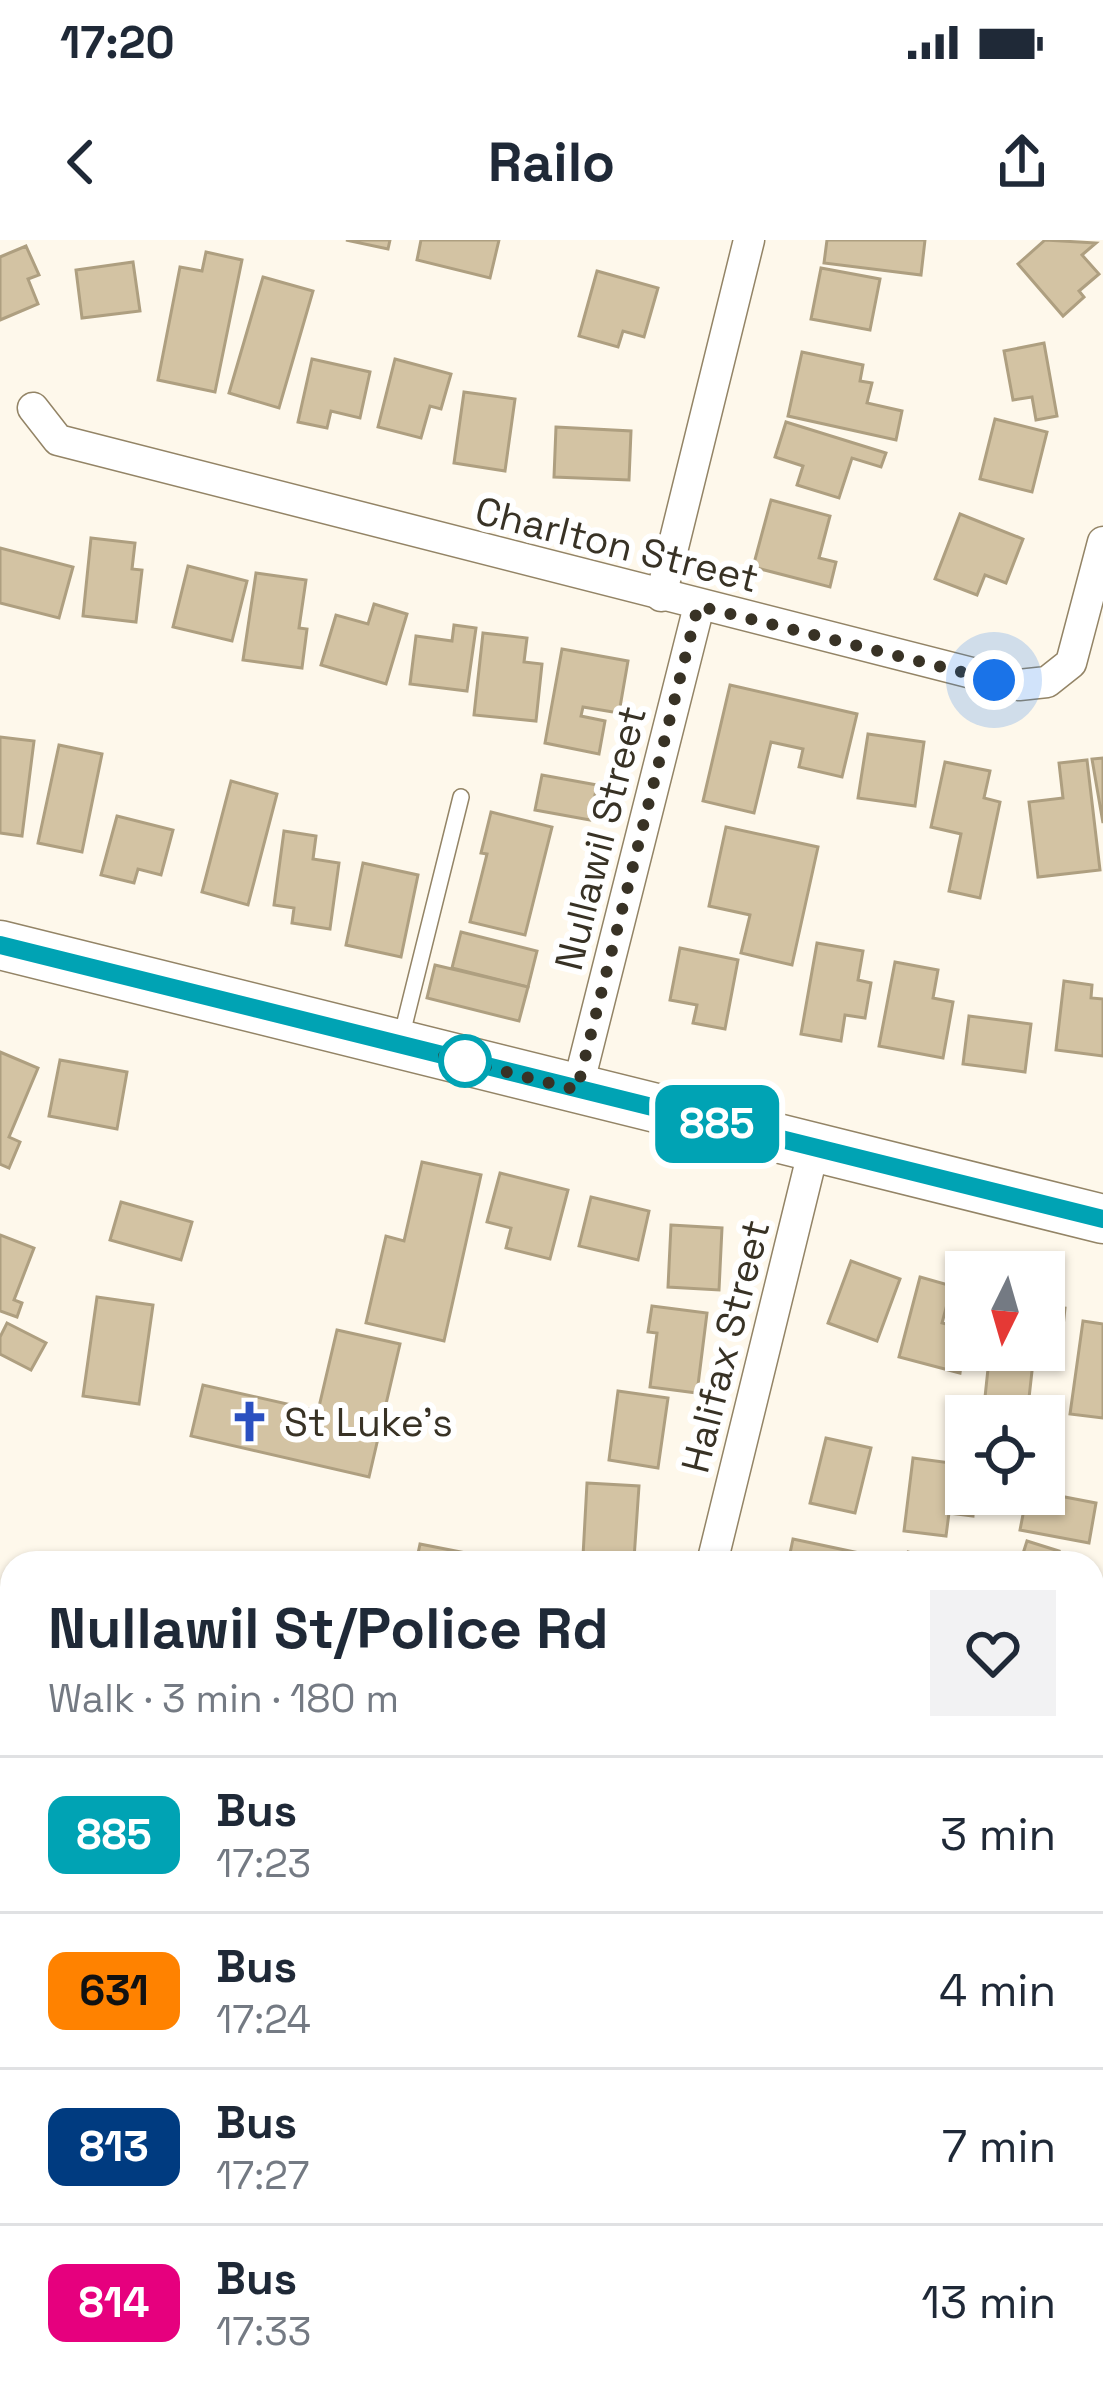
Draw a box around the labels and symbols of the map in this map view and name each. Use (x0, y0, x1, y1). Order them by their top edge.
street label: Charlton Street (470, 486, 764, 603)
your location (964, 650, 1024, 710)
street label: Nullawil Street (544, 701, 657, 975)
unlabelled marker (440, 1036, 490, 1086)
line badge: 885 (648, 1085, 786, 1163)
street label: Halifax Street (670, 1215, 781, 1478)
north arrow (945, 1251, 1065, 1371)
place label: St Luke's (284, 1398, 453, 1447)
church icon: St Luke's (227, 1399, 273, 1445)

